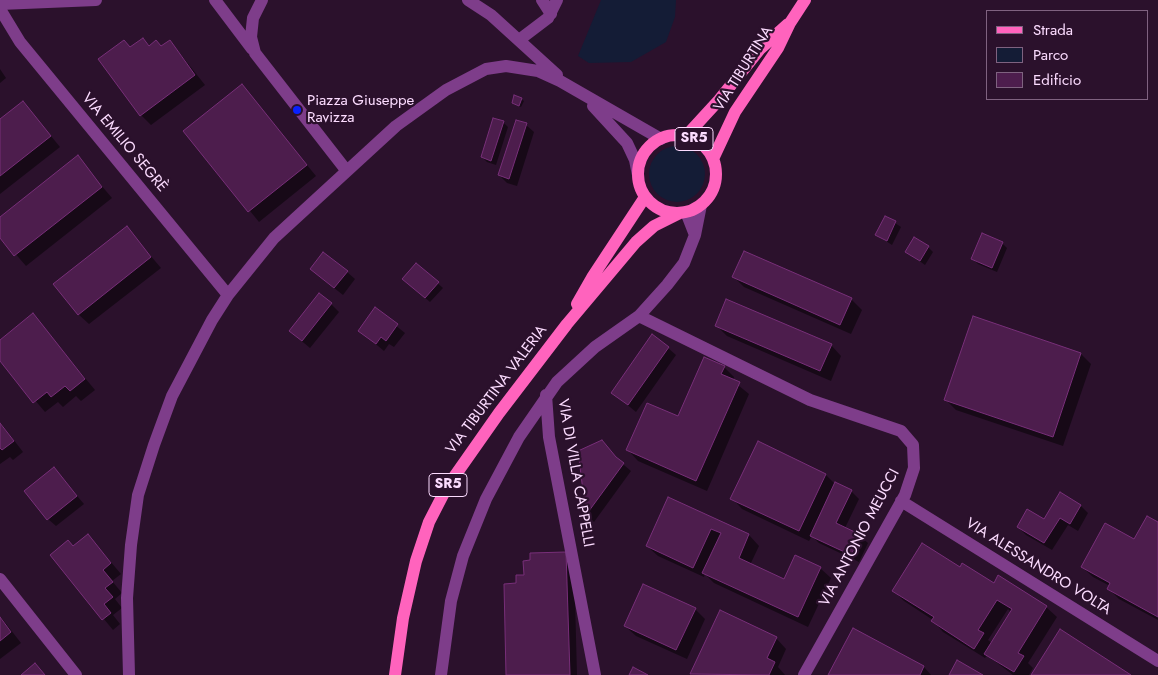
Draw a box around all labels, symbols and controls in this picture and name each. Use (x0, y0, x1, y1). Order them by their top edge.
legend (986, 10, 1148, 100)
text: Strada (1033, 19, 1073, 41)
street label: VIA TIBURTINA (711, 23, 777, 115)
text: Parco (1033, 44, 1068, 66)
text: Edificio (1033, 69, 1081, 91)
street label: VIA EMILIO SEGRÈ (77, 90, 171, 196)
place label: Piazza Giuseppe Ravizza (307, 92, 414, 127)
marker: Piazza Giuseppe Ravizza (291, 104, 303, 116)
road number: SR5 (675, 128, 713, 150)
street label: VIA TIBURTINA VALERIA (443, 322, 551, 458)
street label: VIA DI VILLA CAPPELLI (553, 398, 597, 548)
street label: VIA ANTONIO MEUCCI (816, 466, 904, 610)
road number: SR5 (429, 474, 467, 496)
street label: VIA ALESSANDRO VOLTA (962, 515, 1114, 619)

